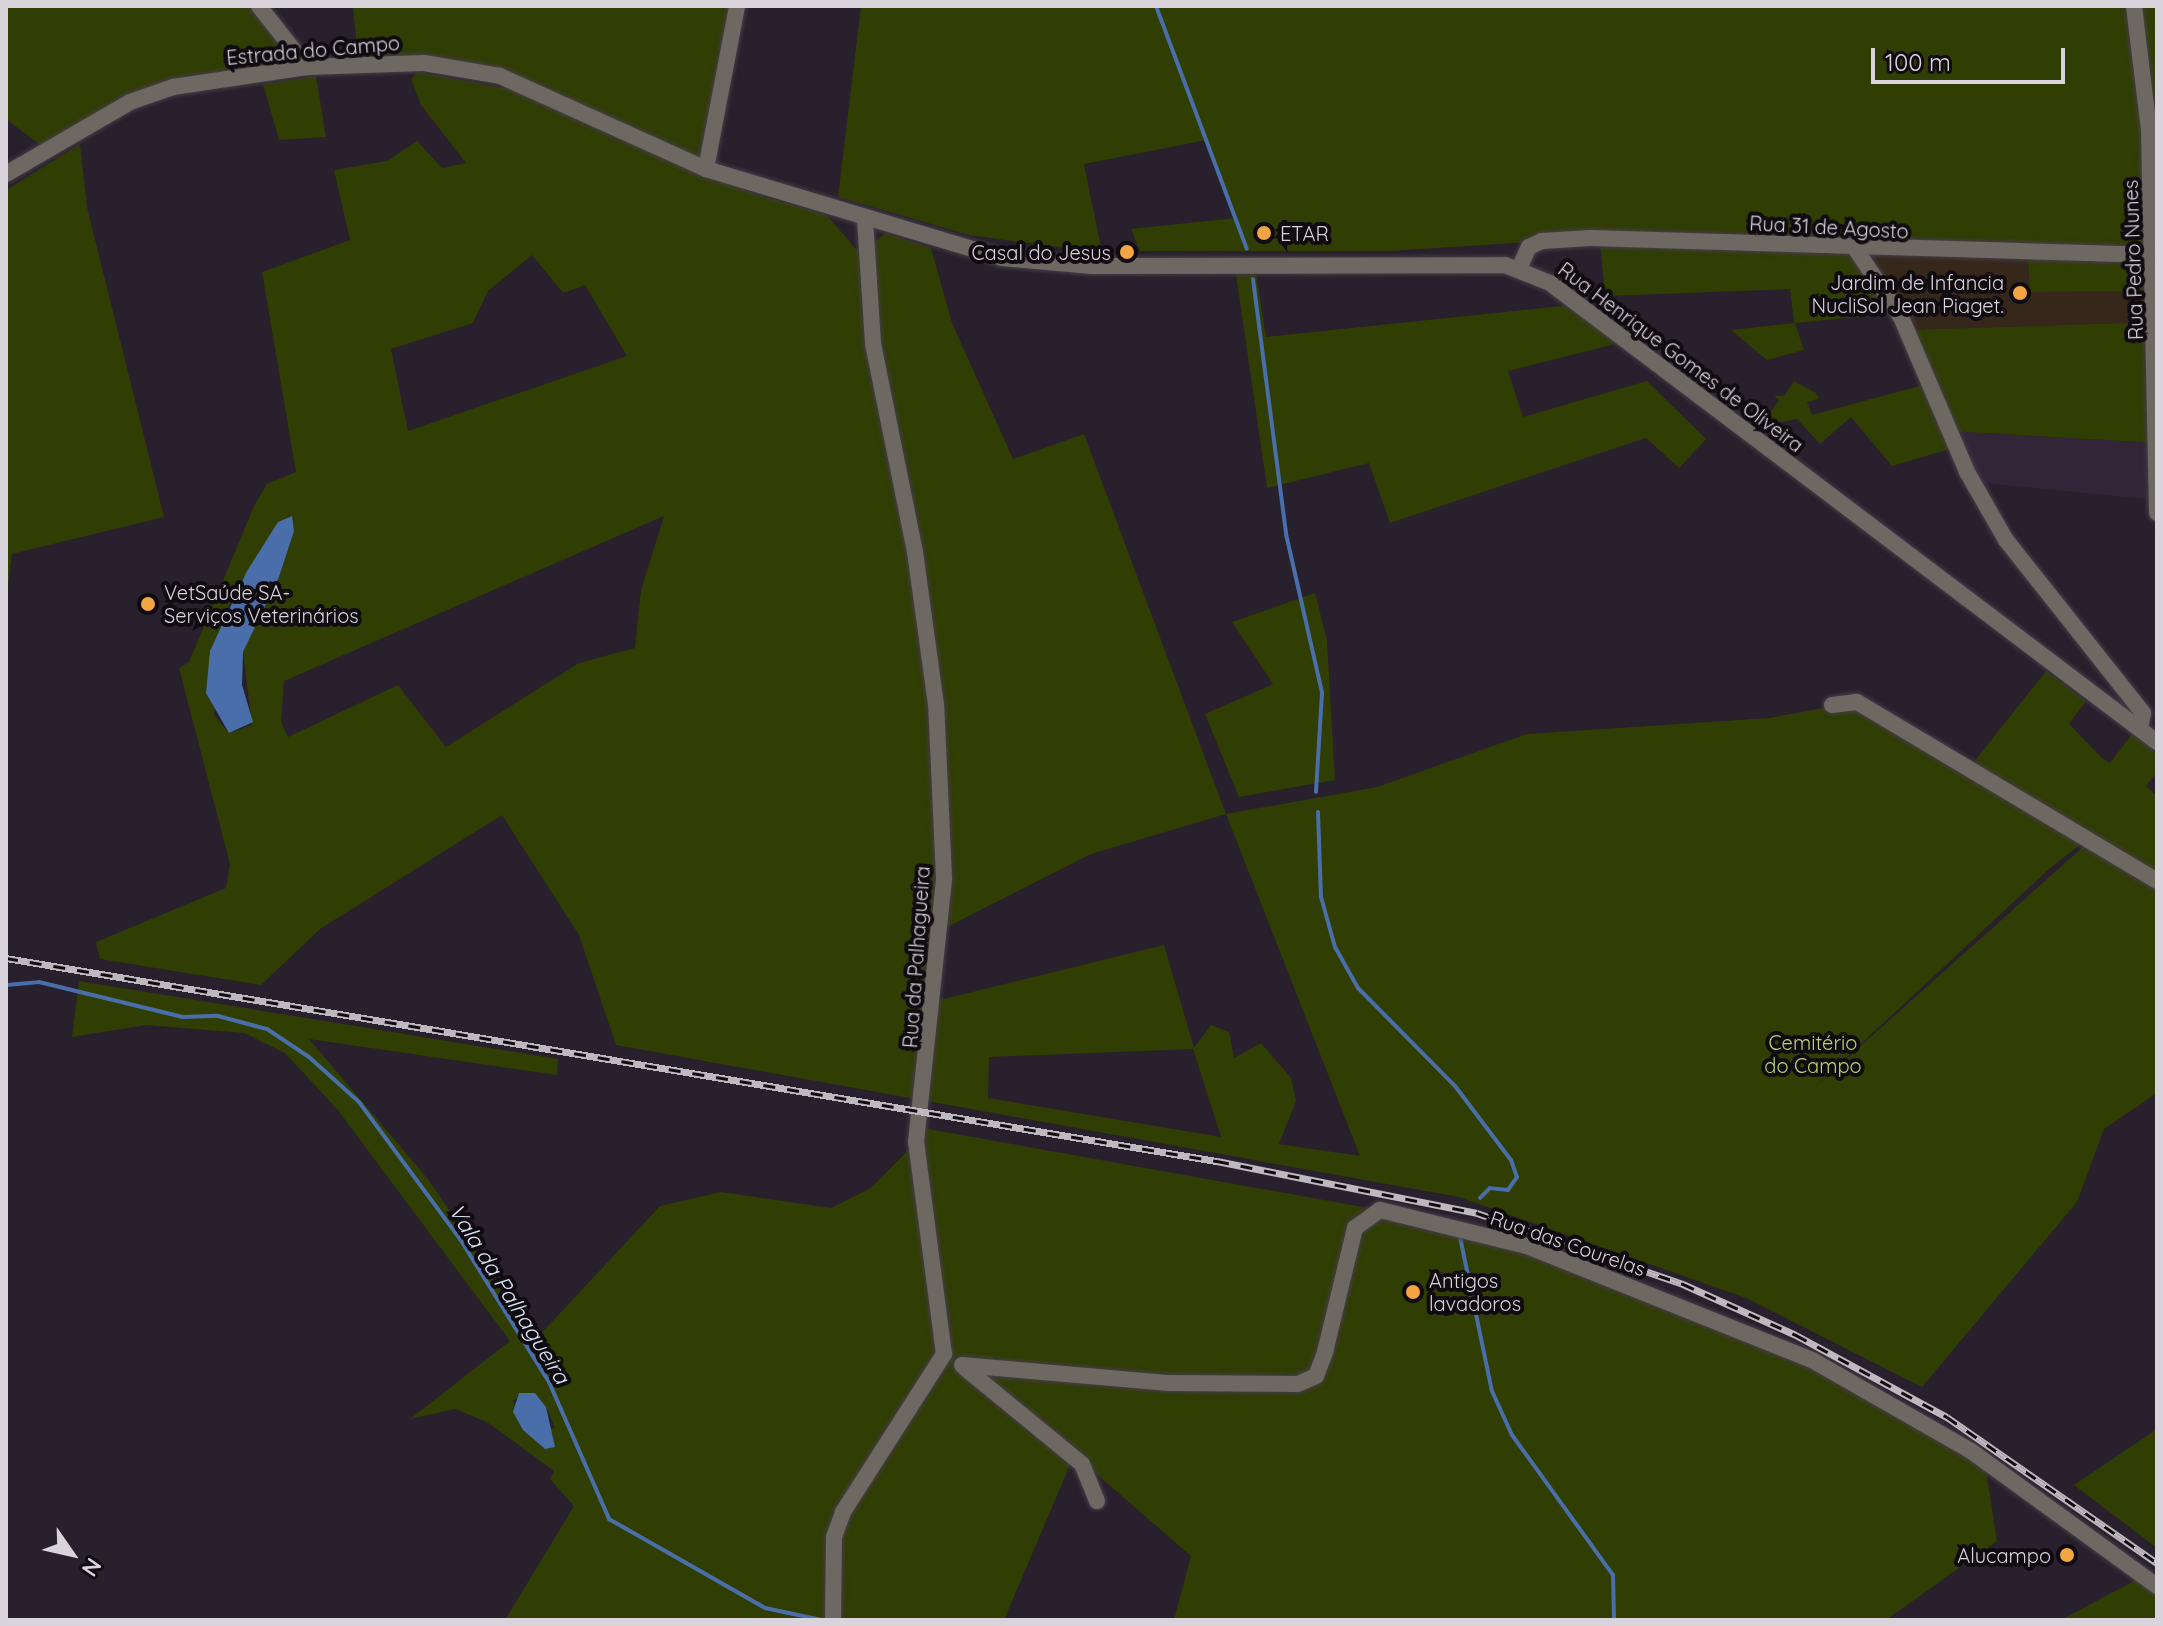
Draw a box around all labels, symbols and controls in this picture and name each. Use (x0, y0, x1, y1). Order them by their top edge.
street label: Estrada do Campo (225, 30, 401, 70)
scale bar (1875, 32, 2069, 82)
text: 100 m (1885, 47, 1951, 77)
street label: Rua Pedro Nunes (2118, 179, 2148, 341)
street label: Rua 31 de Agosto (1749, 211, 1909, 243)
place label: ETAR (1280, 221, 1329, 245)
marker: ETAR (1255, 224, 1273, 242)
place label: Casal do Jesus (972, 240, 1111, 264)
marker: Casal do Jesus (1118, 243, 1136, 261)
street label: Rua Henrique Gomes de Oliveira (1554, 257, 1808, 457)
place label: Jardim de Infancia NucliSol Jean Piaget. (1811, 270, 2004, 317)
marker: Jardim de Infancia NucliSol Jean Piaget. (2011, 284, 2029, 302)
place label: VetSaúde SA- Serviços Veterinários (164, 580, 359, 627)
marker: VetSaúde SA- Serviços Veterinários (139, 595, 157, 613)
street label: Rua da Palhagueira (898, 865, 934, 1049)
park label: Cemitério do Campo (1764, 1031, 1862, 1078)
water label: Vala da Palhagueira (443, 1199, 575, 1389)
street label: Rua das Courelas (1487, 1205, 1649, 1281)
place label: Antigos lavadoros (1429, 1268, 1521, 1315)
marker: Antigos lavadoros (1404, 1283, 1422, 1301)
north arrow (32, 1514, 112, 1594)
place label: Alucampo (1957, 1543, 2051, 1567)
marker: Alucampo (2058, 1546, 2076, 1564)
text: N (76, 1553, 108, 1582)

